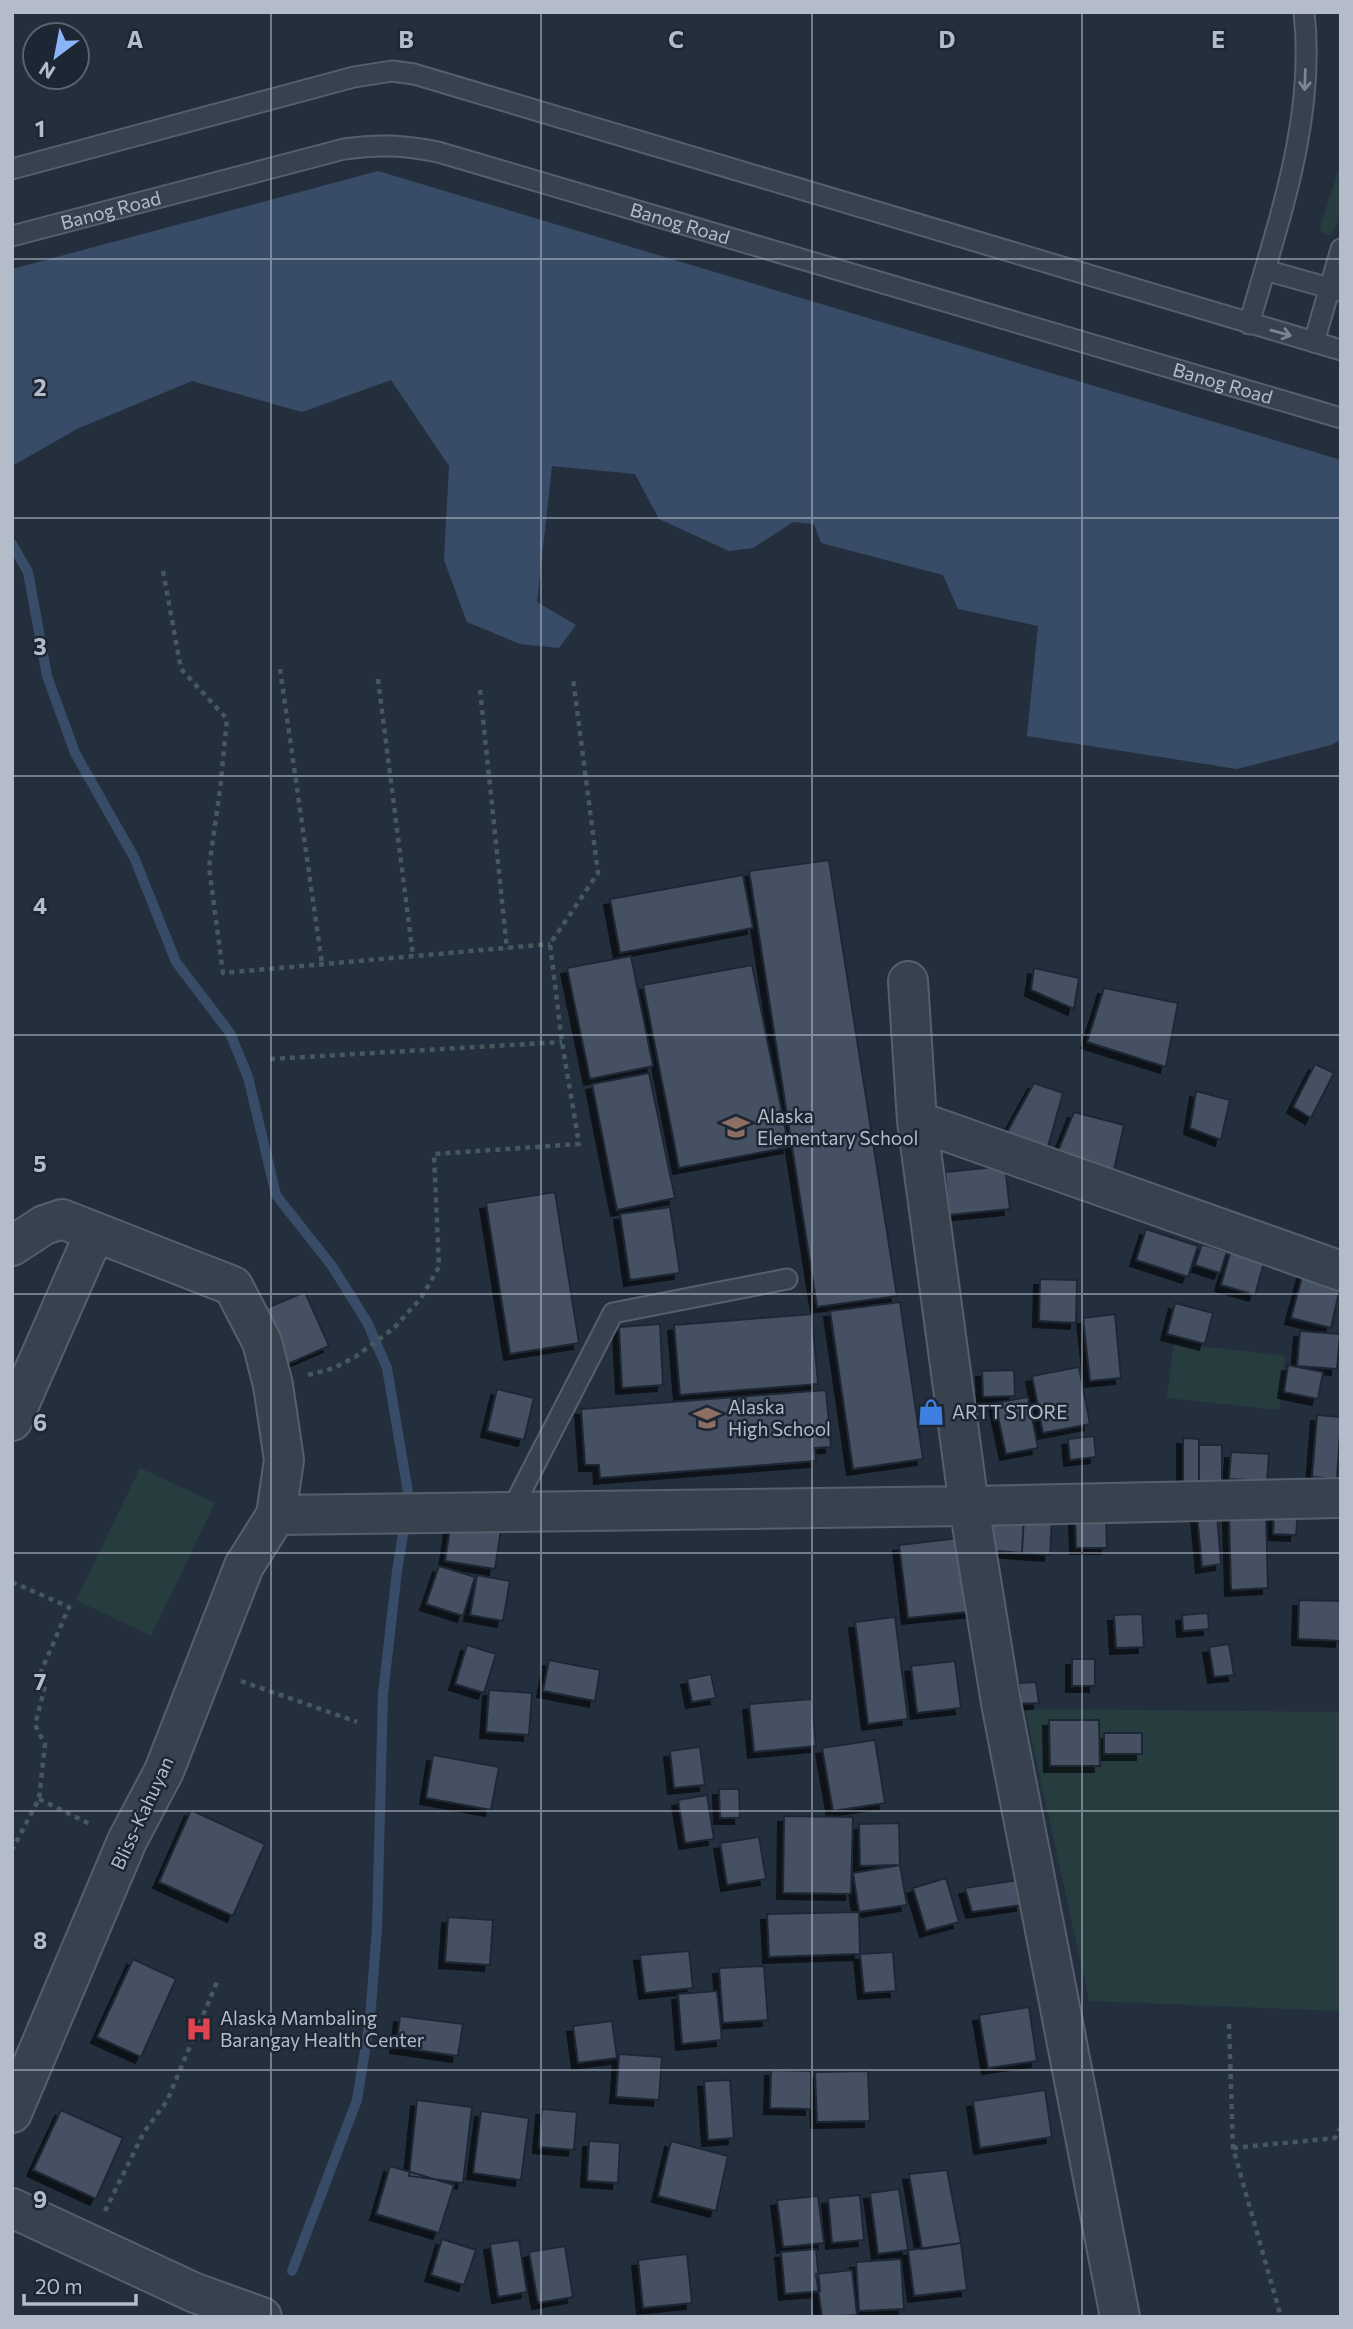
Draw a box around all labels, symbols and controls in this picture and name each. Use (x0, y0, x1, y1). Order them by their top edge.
north arrow (21, 21, 91, 91)
text: A (127, 25, 144, 53)
text: B (398, 25, 414, 53)
text: C (668, 25, 684, 53)
text: D (939, 25, 956, 53)
text: E (1211, 25, 1225, 53)
text: N (35, 57, 59, 84)
one-way arrow (1298, 69, 1311, 92)
text: 1 (35, 114, 45, 142)
street label: Banog Road (58, 186, 163, 234)
street label: Banog Road (628, 197, 733, 248)
one-way arrow (1270, 327, 1292, 340)
street label: Banog Road (1170, 357, 1276, 408)
text: 2 (33, 373, 47, 401)
text: 3 (33, 632, 47, 660)
text: 4 (33, 891, 47, 919)
place label: Alaska Elementary School (757, 1104, 918, 1149)
school or university icon: Alaska Elementary School (721, 1112, 751, 1142)
text: 5 (33, 1149, 47, 1177)
place label: Alaska High School (728, 1395, 831, 1440)
shop icon: ARTT STORE (916, 1397, 946, 1427)
place label: ARTT STORE (952, 1400, 1067, 1423)
school or university icon: Alaska High School (692, 1403, 722, 1433)
text: 6 (33, 1408, 47, 1436)
text: 7 (34, 1667, 46, 1695)
street label: Bliss-Kahuyan (105, 1753, 178, 1873)
text: 8 (33, 1926, 47, 1954)
place label: Alaska Mambaling Barangay Health Center (220, 2006, 425, 2051)
hospital icon: Alaska Mambaling Barangay Health Center (184, 2014, 214, 2044)
text: 9 (33, 2185, 47, 2213)
scale bar (24, 2262, 136, 2306)
text: 20 m (35, 2273, 83, 2298)

